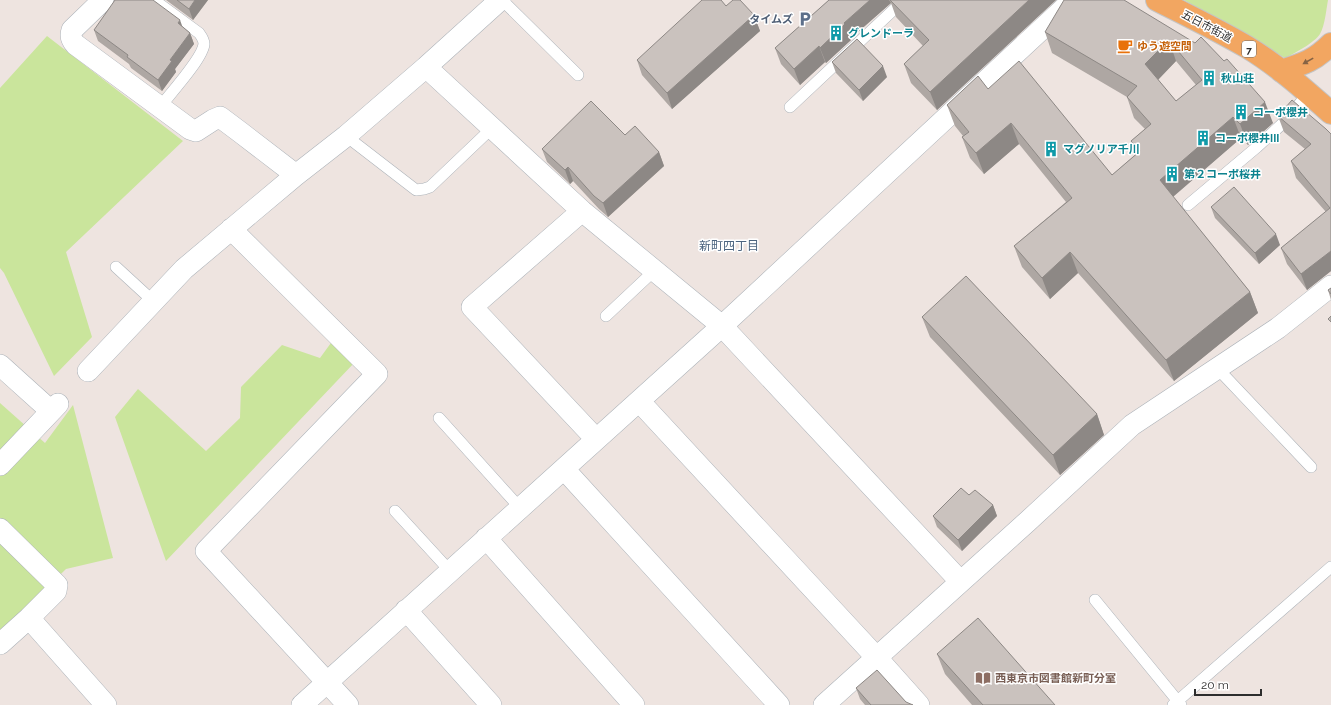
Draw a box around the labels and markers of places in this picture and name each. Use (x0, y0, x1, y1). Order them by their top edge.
parking icon: タイムズ (796, 10, 814, 28)
place label: タイムズ (749, 13, 793, 26)
building icon: グレンドーラ (827, 24, 845, 42)
place label: グレンドーラ (848, 27, 914, 40)
cafe icon: ゆう遊空間 (1116, 37, 1134, 55)
place label: ゆう遊空間 (1137, 40, 1192, 53)
building icon: 秋山荘 (1200, 69, 1218, 87)
place label: 秋山荘 (1221, 72, 1254, 85)
building icon: コーポ櫻井 (1232, 103, 1250, 121)
place label: コーポ櫻井 (1253, 106, 1308, 119)
building icon: コーポ櫻井III (1194, 129, 1212, 147)
place label: コーポ櫻井III (1215, 132, 1279, 145)
building icon: マグノリア千川 (1042, 140, 1060, 158)
place label: マグノリア千川 (1063, 143, 1140, 156)
building icon: 第２コーポ桜井 (1163, 165, 1181, 183)
place label: 第２コーポ桜井 (1184, 168, 1261, 181)
library icon: 西東京市図書館新町分室 (974, 669, 992, 687)
place label: 西東京市図書館新町分室 (995, 672, 1116, 685)

